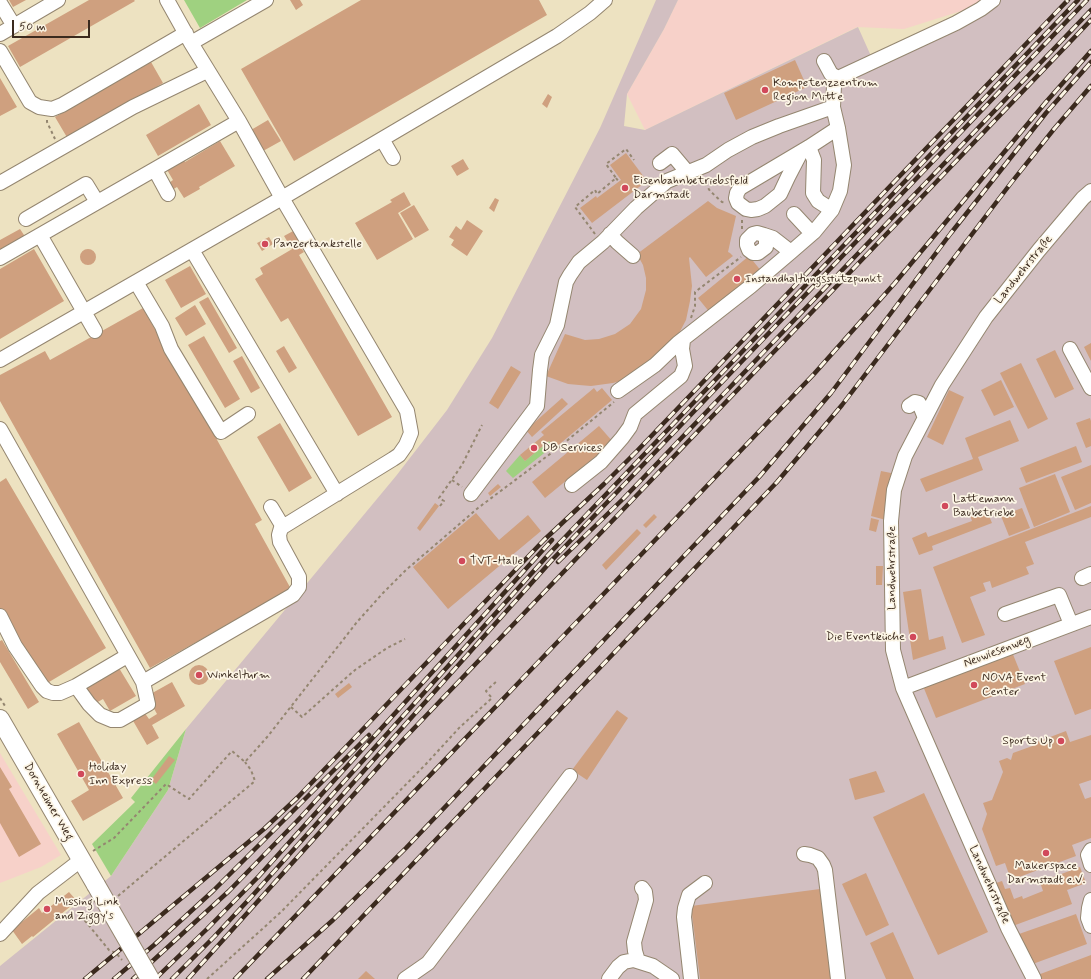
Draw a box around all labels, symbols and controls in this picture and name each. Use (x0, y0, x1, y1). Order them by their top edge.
scale bar (14, 12, 92, 38)
text: 50 m (19, 19, 46, 35)
place label: Kompetenzzentrum Region Mitte (773, 76, 878, 104)
marker: Kompetenzzentrum Region Mitte (760, 85, 770, 95)
place label: Eisenbahnbetriebsfeld Darmstadt (633, 174, 748, 202)
marker: Eisenbahnbetriebsfeld Darmstadt (620, 183, 630, 193)
street label: Landwehrstraße (992, 233, 1056, 307)
place label: Panzertankstelle (273, 237, 362, 251)
marker: Panzertankstelle (260, 239, 270, 249)
place label: Instandhaltungsstützpunkt (745, 272, 882, 286)
marker: Instandhaltungsstützpunkt (732, 274, 742, 284)
place label: DB Services (542, 441, 602, 455)
marker: DB Services (529, 443, 539, 453)
place label: Lattemann Baubetriebe (953, 492, 1015, 520)
marker: Lattemann Baubetriebe (940, 501, 950, 511)
street label: Landwehrstraße (885, 526, 899, 610)
place label: TVT-Halle (470, 554, 523, 568)
marker: TVT-Halle (457, 556, 467, 566)
place label: Die Eventküche (826, 630, 905, 644)
marker: Die Eventküche (908, 632, 918, 642)
street label: Neuwiesenweg (962, 633, 1032, 671)
place label: Winkelturm (207, 668, 270, 682)
marker: Winkelturm (194, 670, 204, 680)
place label: NOVA Event Center (982, 671, 1046, 699)
marker: NOVA Event Center (969, 680, 979, 690)
place label: Sports Up (1002, 734, 1053, 748)
marker: Sports Up (1056, 736, 1066, 746)
place label: Holiday Inn Express (89, 760, 152, 788)
street label: Dornheimer Weg (20, 761, 76, 843)
marker: Holiday Inn Express (76, 769, 86, 779)
street label: Landwehrstraße (965, 844, 1013, 926)
marker: Makerspace Darmstadt e.V. (1041, 848, 1051, 858)
place label: Makerspace Darmstadt e.V. (1007, 859, 1085, 887)
place label: Missing Link and Ziggy's (55, 895, 119, 923)
marker: Missing Link and Ziggy's (42, 904, 52, 914)

